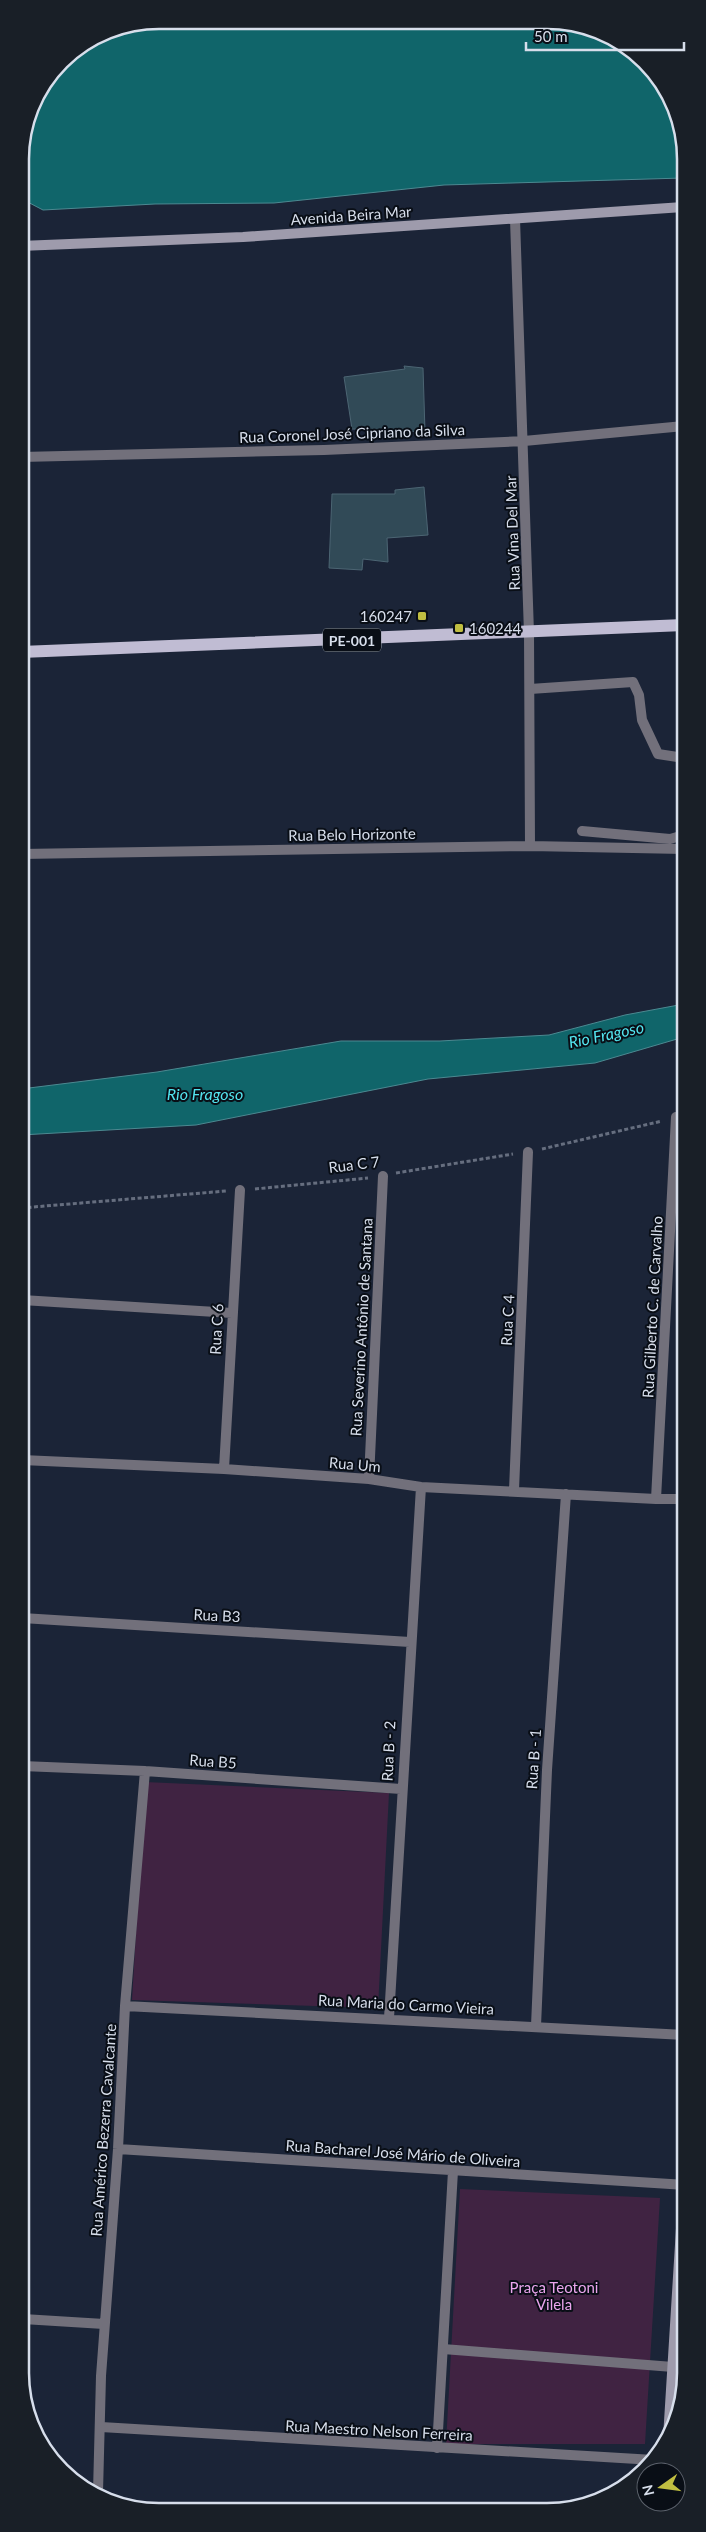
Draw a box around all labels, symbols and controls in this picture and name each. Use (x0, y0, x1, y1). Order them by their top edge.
scale bar (526, 20, 684, 52)
text: 50 m (534, 27, 568, 45)
street label: Avenida Beira Mar (290, 202, 413, 228)
street label: Rua Coronel José Cipriano da Silva (239, 420, 465, 446)
street label: Rua Vina Del Mar (501, 475, 523, 591)
place label: 160247 (360, 607, 412, 625)
marker: 160247 (416, 610, 428, 622)
place label: 160244 (469, 619, 521, 637)
marker: 160244 (453, 622, 465, 634)
road number: PE-001 (323, 628, 381, 652)
street label: Rua Belo Horizonte (288, 824, 416, 844)
water label: Rio Fragoso (567, 1017, 645, 1051)
water label: Rio Fragoso (167, 1084, 243, 1103)
street label: Rua C 7 (327, 1152, 381, 1176)
street label: Rua Gilberto C. de Carvalho (638, 1216, 666, 1398)
street label: Rua Severino Antônio de Santana (346, 1217, 376, 1437)
street label: Rua C 4 (497, 1294, 517, 1346)
street label: Rua C 6 (206, 1303, 226, 1355)
street label: Rua Um (328, 1453, 382, 1475)
street label: Rua B3 (193, 1605, 241, 1625)
street label: Rua B - 2 (377, 1720, 399, 1782)
street label: Rua B - 1 (522, 1728, 544, 1790)
street label: Rua B5 (189, 1750, 237, 1772)
street label: Rua Maria do Carmo Vieira (318, 1990, 494, 2018)
street label: Rua Américo Bezerra Cavalcante (87, 2023, 119, 2237)
street label: Rua Bacharel José Mário de Oliveira (285, 2136, 521, 2170)
park label: Praça Teotoni Vilela (510, 2278, 598, 2313)
street label: Rua Maestro Nelson Ferreira (285, 2416, 473, 2444)
north arrow (636, 2462, 686, 2512)
text: N (638, 2483, 657, 2498)

